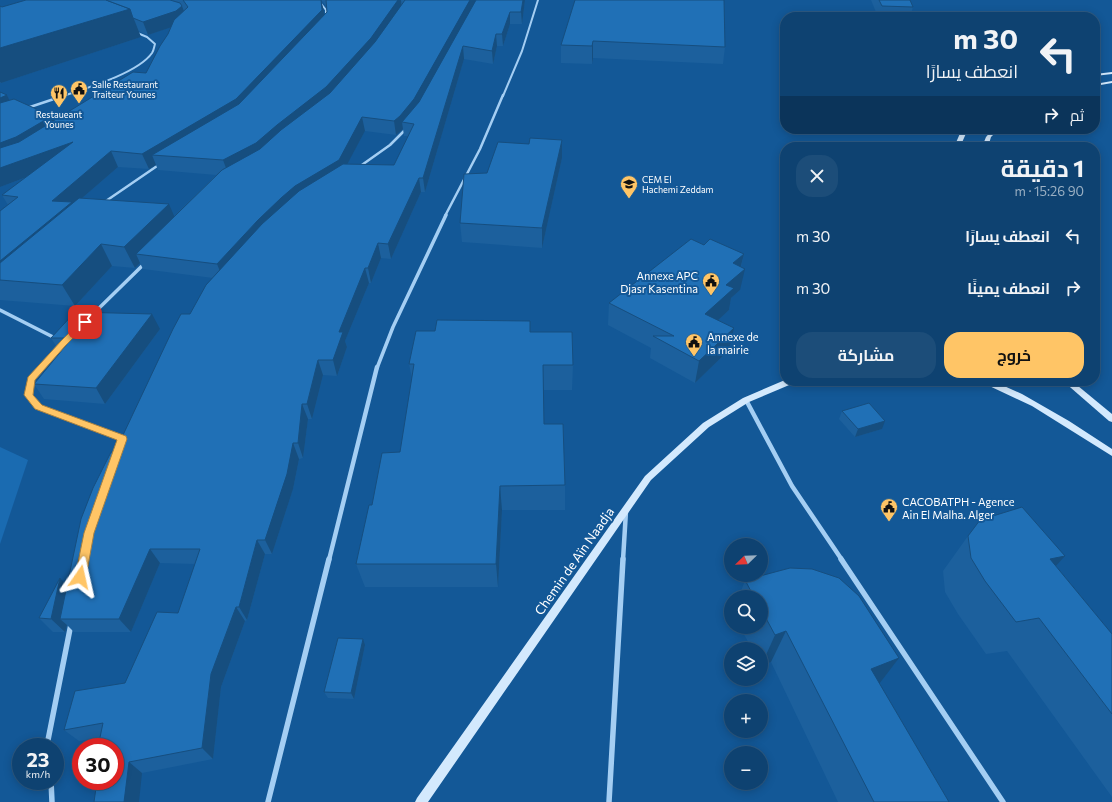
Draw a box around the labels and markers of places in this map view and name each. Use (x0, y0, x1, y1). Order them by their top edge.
public building icon: Salle Restaurant Traiteur Younes (69, 79, 89, 104)
place label: Salle Restaurant Traiteur Younes (92, 79, 158, 100)
restaurant icon: Restaueant Younes (49, 83, 69, 108)
place label: Restaueant Younes (36, 109, 82, 130)
school or university icon: CEM El Hachemi Zeddam (619, 174, 639, 199)
place label: CEM El Hachemi Zeddam (642, 174, 714, 195)
place label: Annexe APC Djasr Kasentina (620, 269, 698, 295)
public building icon: Annexe APC Djasr Kasentina (701, 271, 721, 296)
pin (68, 305, 102, 339)
place label: Annexe de la mairie (707, 330, 759, 356)
public building icon: Annexe de la mairie (684, 332, 704, 357)
place label: CACOBATPH - Agence Ain El Malha. Alger (902, 495, 1015, 521)
public building icon: CACOBATPH - Agence Ain El Malha. Alger (879, 497, 899, 522)

